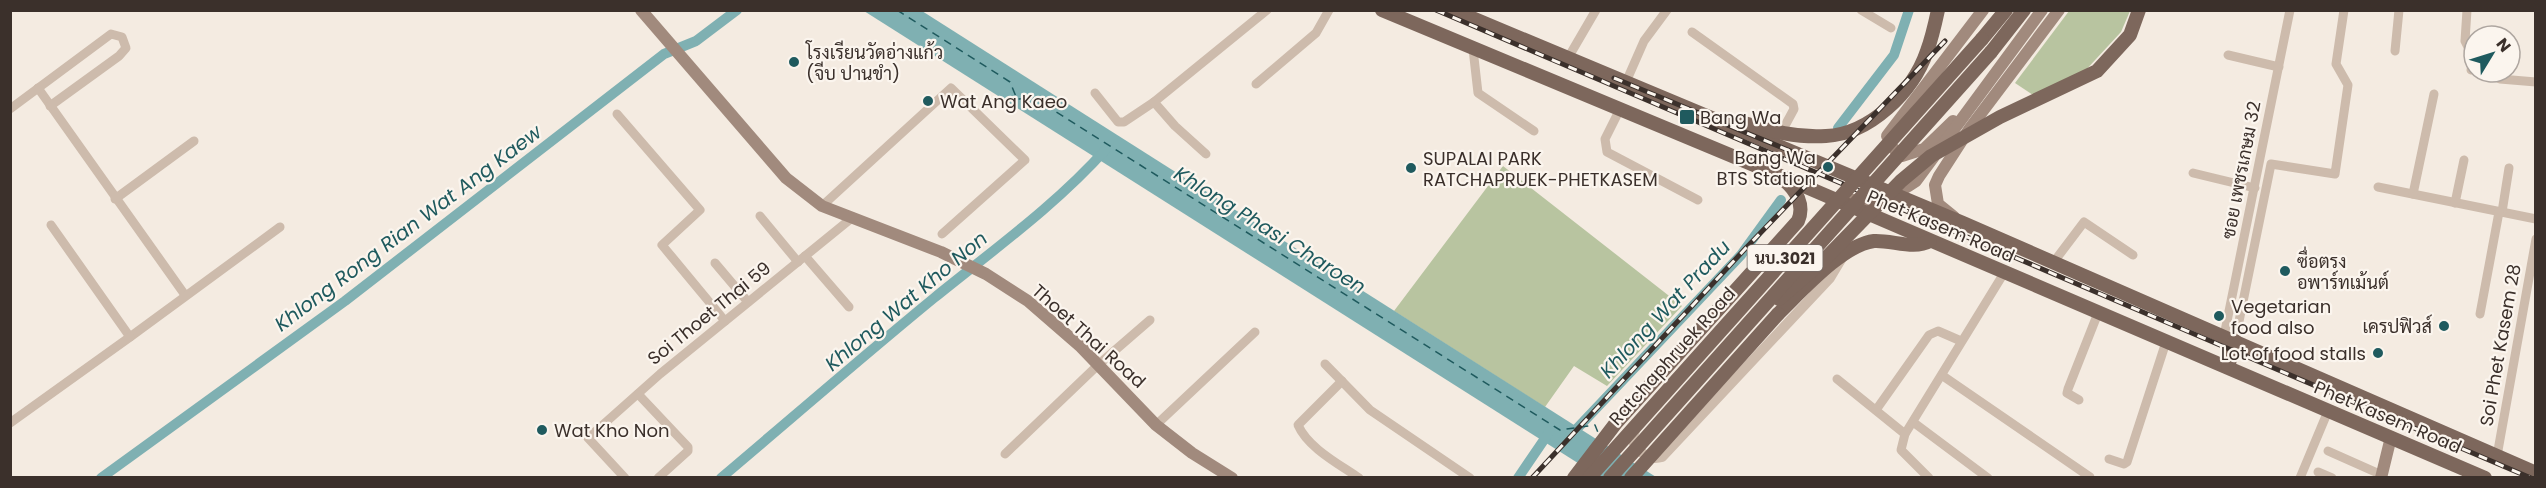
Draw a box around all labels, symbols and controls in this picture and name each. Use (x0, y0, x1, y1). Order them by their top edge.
north arrow (2462, 24, 2522, 84)
text: N (2491, 33, 2516, 57)
place label: โรงเรียนวัดอ่างแก้ว (จีบ ปานขำ) (805, 40, 943, 86)
marker: โรงเรียนวัดอ่างแก้ว (จีบ ปานขำ) (787, 55, 801, 69)
place label: Wat Ang Kaeo (940, 89, 1067, 114)
marker: Wat Ang Kaeo (921, 94, 935, 108)
street label: ซอย เพชรเกษม 32 (2215, 99, 2267, 241)
place label: Bang Wa (1700, 105, 1781, 130)
marker: Bang Wa (1678, 108, 1696, 126)
water label: Khlong Rong Rian Wat Ang Kaew (269, 117, 549, 338)
place label: Bang Wa BTS Station (1717, 145, 1816, 191)
place label: SUPALAI PARK RATCHAPRUEK-PHETKASEM (1423, 146, 1658, 192)
water label: Khlong Phasi Charoen (1169, 160, 1371, 300)
marker: Bang Wa BTS Station (1821, 160, 1835, 174)
marker: SUPALAI PARK RATCHAPRUEK-PHETKASEM (1404, 161, 1418, 175)
street label: Phet Kasem Road (1863, 184, 2019, 268)
water label: Khlong Wat Kho Non (819, 225, 993, 377)
water label: Khlong Wat Pradu (1593, 234, 1737, 384)
road number: นบ.3021 (1748, 245, 1822, 271)
place label: ซื่อตรง อพาร์ทเม้นต์ (2297, 246, 2389, 295)
street label: Soi Thoet Thai 59 (642, 255, 776, 371)
street label: Soi Phet Kasem 28 (2473, 262, 2527, 428)
marker: ซื่อตรง อพาร์ทเม้นต์ (2278, 264, 2292, 278)
street label: Thoet Thai Road (1027, 278, 1151, 394)
street label: Ratchaphruek Road (1603, 281, 1741, 431)
place label: Vegetarian food also (2231, 294, 2331, 340)
marker: Vegetarian food also (2212, 309, 2226, 323)
place label: เครปฟิวส์ (2362, 314, 2432, 339)
marker: เครปฟิวส์ (2437, 319, 2451, 333)
place label: Lot of food stalls (2221, 341, 2366, 366)
marker: Lot of food stalls (2371, 346, 2385, 360)
street label: Phet Kasem Road (2310, 375, 2466, 459)
place label: Wat Kho Non (554, 418, 669, 443)
marker: Wat Kho Non (535, 423, 549, 437)

